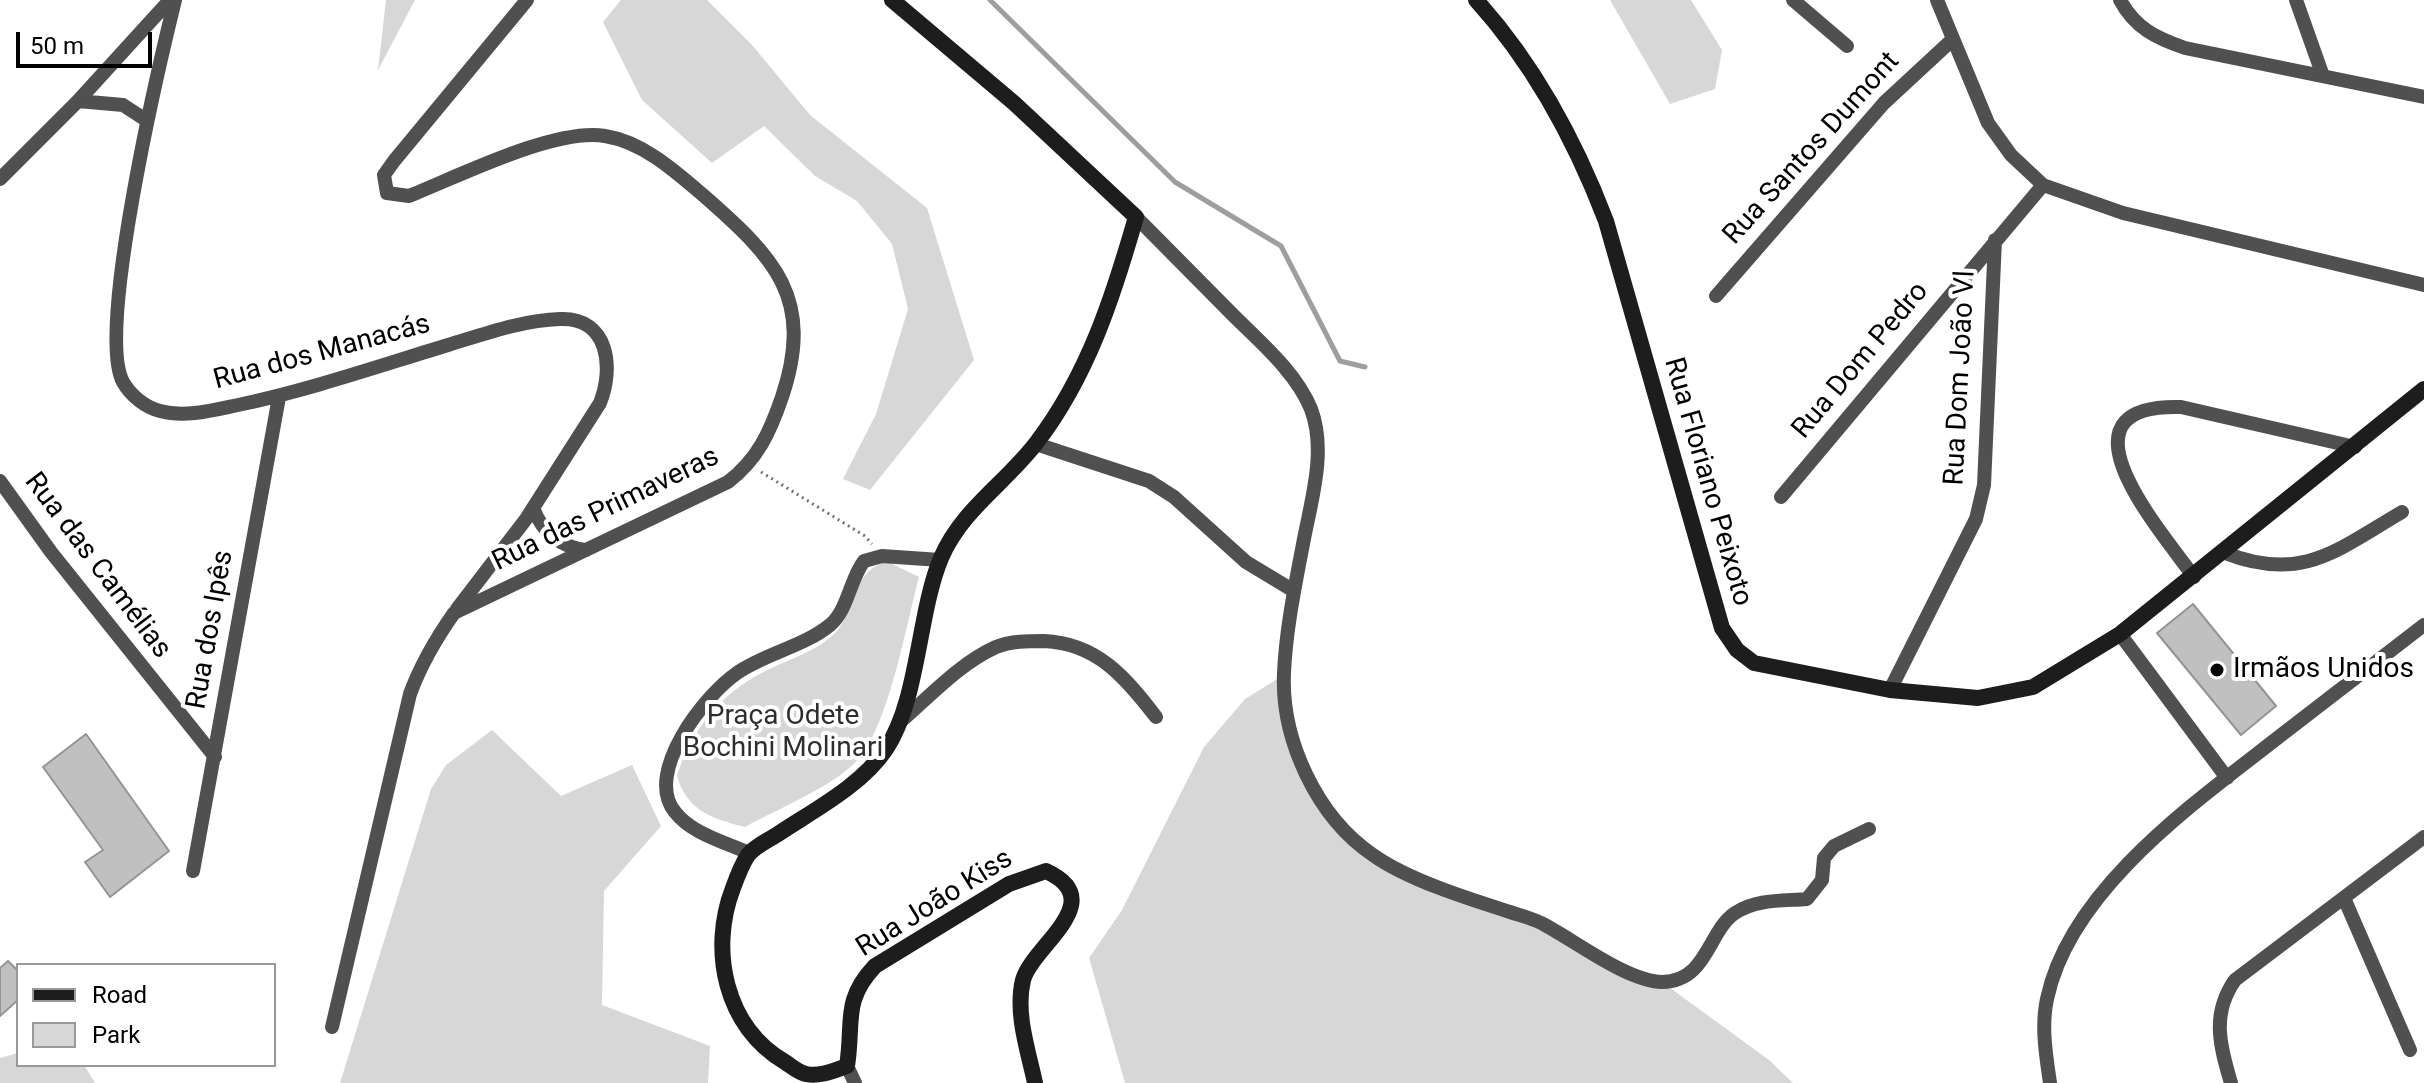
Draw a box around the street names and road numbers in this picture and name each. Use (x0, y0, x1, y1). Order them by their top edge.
street label: Rua Santos Dumont (1717, 46, 1907, 252)
street label: Rua Dom João Vl (1939, 270, 1983, 486)
street label: Rua Dom Pedro (1786, 276, 1936, 446)
street label: Rua dos Manacás (210, 308, 434, 398)
street label: Rua Floriano Peixoto (1655, 354, 1759, 610)
street label: Rua das Primaveras (487, 441, 725, 579)
street label: Rua das Camélias (16, 467, 178, 665)
street label: Rua dos Ipês (181, 548, 241, 712)
street label: Rua João Kiss (851, 843, 1019, 965)

